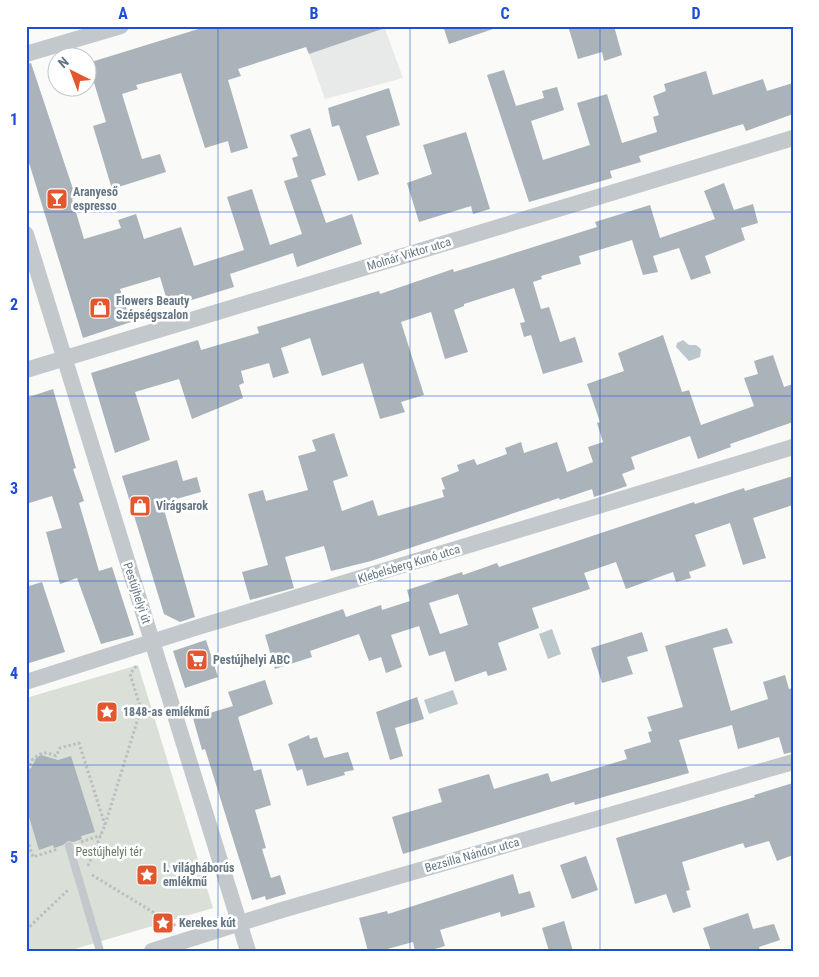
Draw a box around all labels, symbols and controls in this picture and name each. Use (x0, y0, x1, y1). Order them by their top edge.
text: A (118, 4, 128, 23)
text: B (310, 4, 319, 23)
text: C (500, 4, 510, 23)
text: D (691, 4, 701, 23)
north arrow (48, 48, 98, 98)
text: N (55, 54, 72, 71)
text: 1 (10, 110, 18, 129)
place label: Aranyeső espresso (73, 185, 118, 213)
bar icon: Aranyeső espresso (45, 187, 69, 211)
street label: Molnár Viktor utca (365, 234, 453, 273)
place label: Flowers Beauty Szépségszalon (116, 294, 190, 322)
text: 2 (10, 295, 18, 314)
shop icon: Flowers Beauty Szépségszalon (88, 296, 112, 320)
text: 3 (10, 479, 18, 498)
shop icon: Virágsarok (128, 494, 152, 518)
place label: Virágsarok (156, 499, 208, 513)
street label: Klebelsberg Kunó utca (356, 542, 462, 586)
street label: Pestújhelyi út (120, 561, 154, 626)
supermarket icon: Pestújhelyi ABC (185, 648, 209, 672)
place label: Pestújhelyi ABC (213, 653, 290, 667)
text: 4 (10, 664, 18, 683)
place icon: 1848-as emlékmű (95, 700, 119, 724)
place label: 1848-as emlékmű (123, 705, 210, 719)
street label: Bezsilla Nándor utca (423, 835, 521, 875)
park label: Pestújhelyi tér (75, 845, 143, 859)
text: 5 (10, 848, 18, 867)
place label: I. világháborús emlékmű (163, 861, 235, 889)
place icon: I. világháborús emlékmű (135, 863, 159, 887)
place icon: Kerekes kút (151, 911, 175, 935)
place label: Kerekes kút (179, 916, 236, 930)

